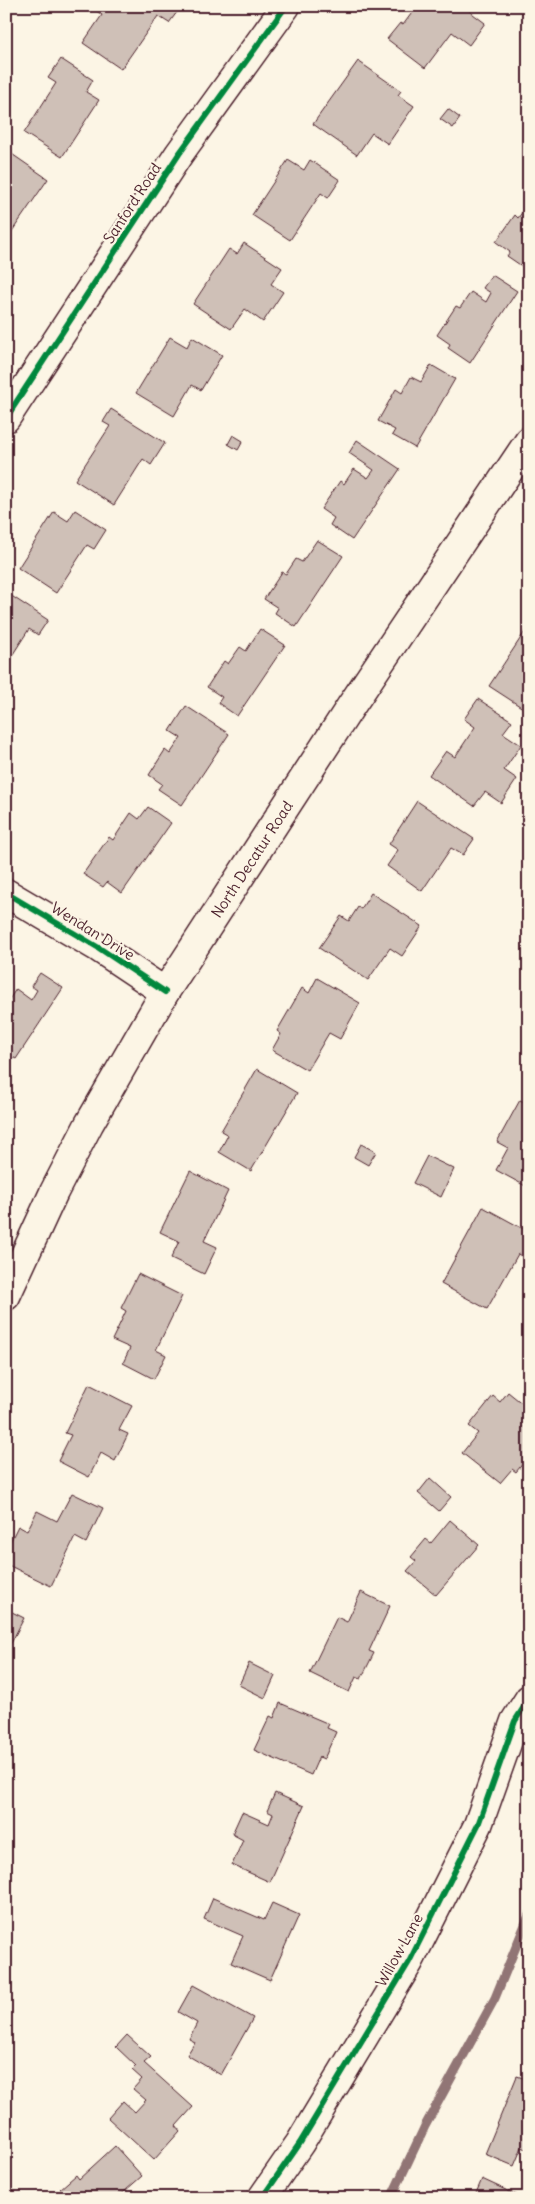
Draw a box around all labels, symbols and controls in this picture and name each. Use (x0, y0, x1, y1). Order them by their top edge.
street label: Sanford Road (99, 159, 165, 247)
street label: North Decatur Road (207, 797, 297, 921)
street label: Wendan Drive (48, 898, 138, 964)
street label: Willow Lane (371, 1910, 427, 1990)

